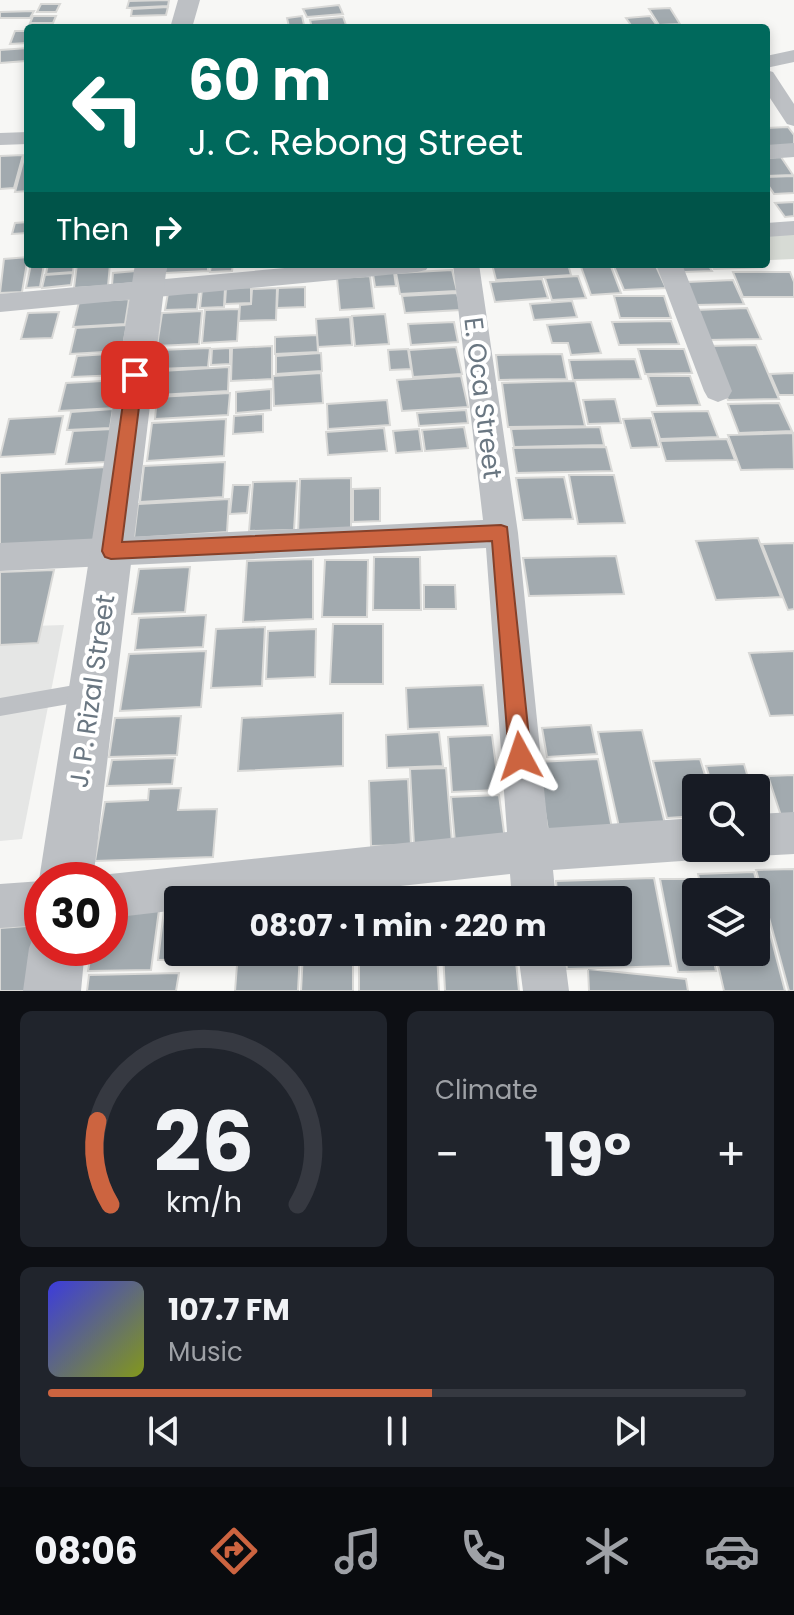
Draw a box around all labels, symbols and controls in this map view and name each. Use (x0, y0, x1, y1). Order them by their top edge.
text: 60 m (188, 41, 331, 120)
icon: left (56, 56, 160, 160)
text: J. C. Rebong Street (188, 117, 523, 168)
text: Then (56, 208, 129, 251)
icon: right (145, 208, 189, 252)
street label: E. Oca Street (455, 315, 511, 481)
pin (101, 341, 169, 409)
icon: arrive (113, 353, 157, 397)
street label: J. P. Rizal Street (61, 592, 123, 790)
position arrow (478, 714, 562, 798)
map controls (682, 774, 770, 966)
button: search (682, 774, 770, 862)
speed limit sign: 30 (24, 862, 128, 966)
button: layers (682, 878, 770, 966)
text: 08:07 · 1 min · 220 m (250, 904, 546, 947)
text: Climate (435, 1072, 538, 1108)
text: 26 (153, 1084, 254, 1200)
text: 19° (544, 1113, 631, 1197)
text: − (435, 1124, 459, 1185)
text: + (716, 1124, 746, 1185)
text: km/h (165, 1182, 242, 1222)
text: 107.7 FM (168, 1288, 290, 1331)
text: Music (168, 1334, 243, 1370)
icon: previous (142, 1409, 186, 1453)
icon: pause (375, 1409, 419, 1453)
icon: next (608, 1409, 652, 1453)
icon: directions (206, 1523, 262, 1579)
icon: music (330, 1523, 386, 1579)
icon: phone (455, 1523, 511, 1579)
icon: climate (579, 1523, 635, 1579)
icon: car (704, 1523, 760, 1579)
text: 08:06 (34, 1526, 138, 1577)

